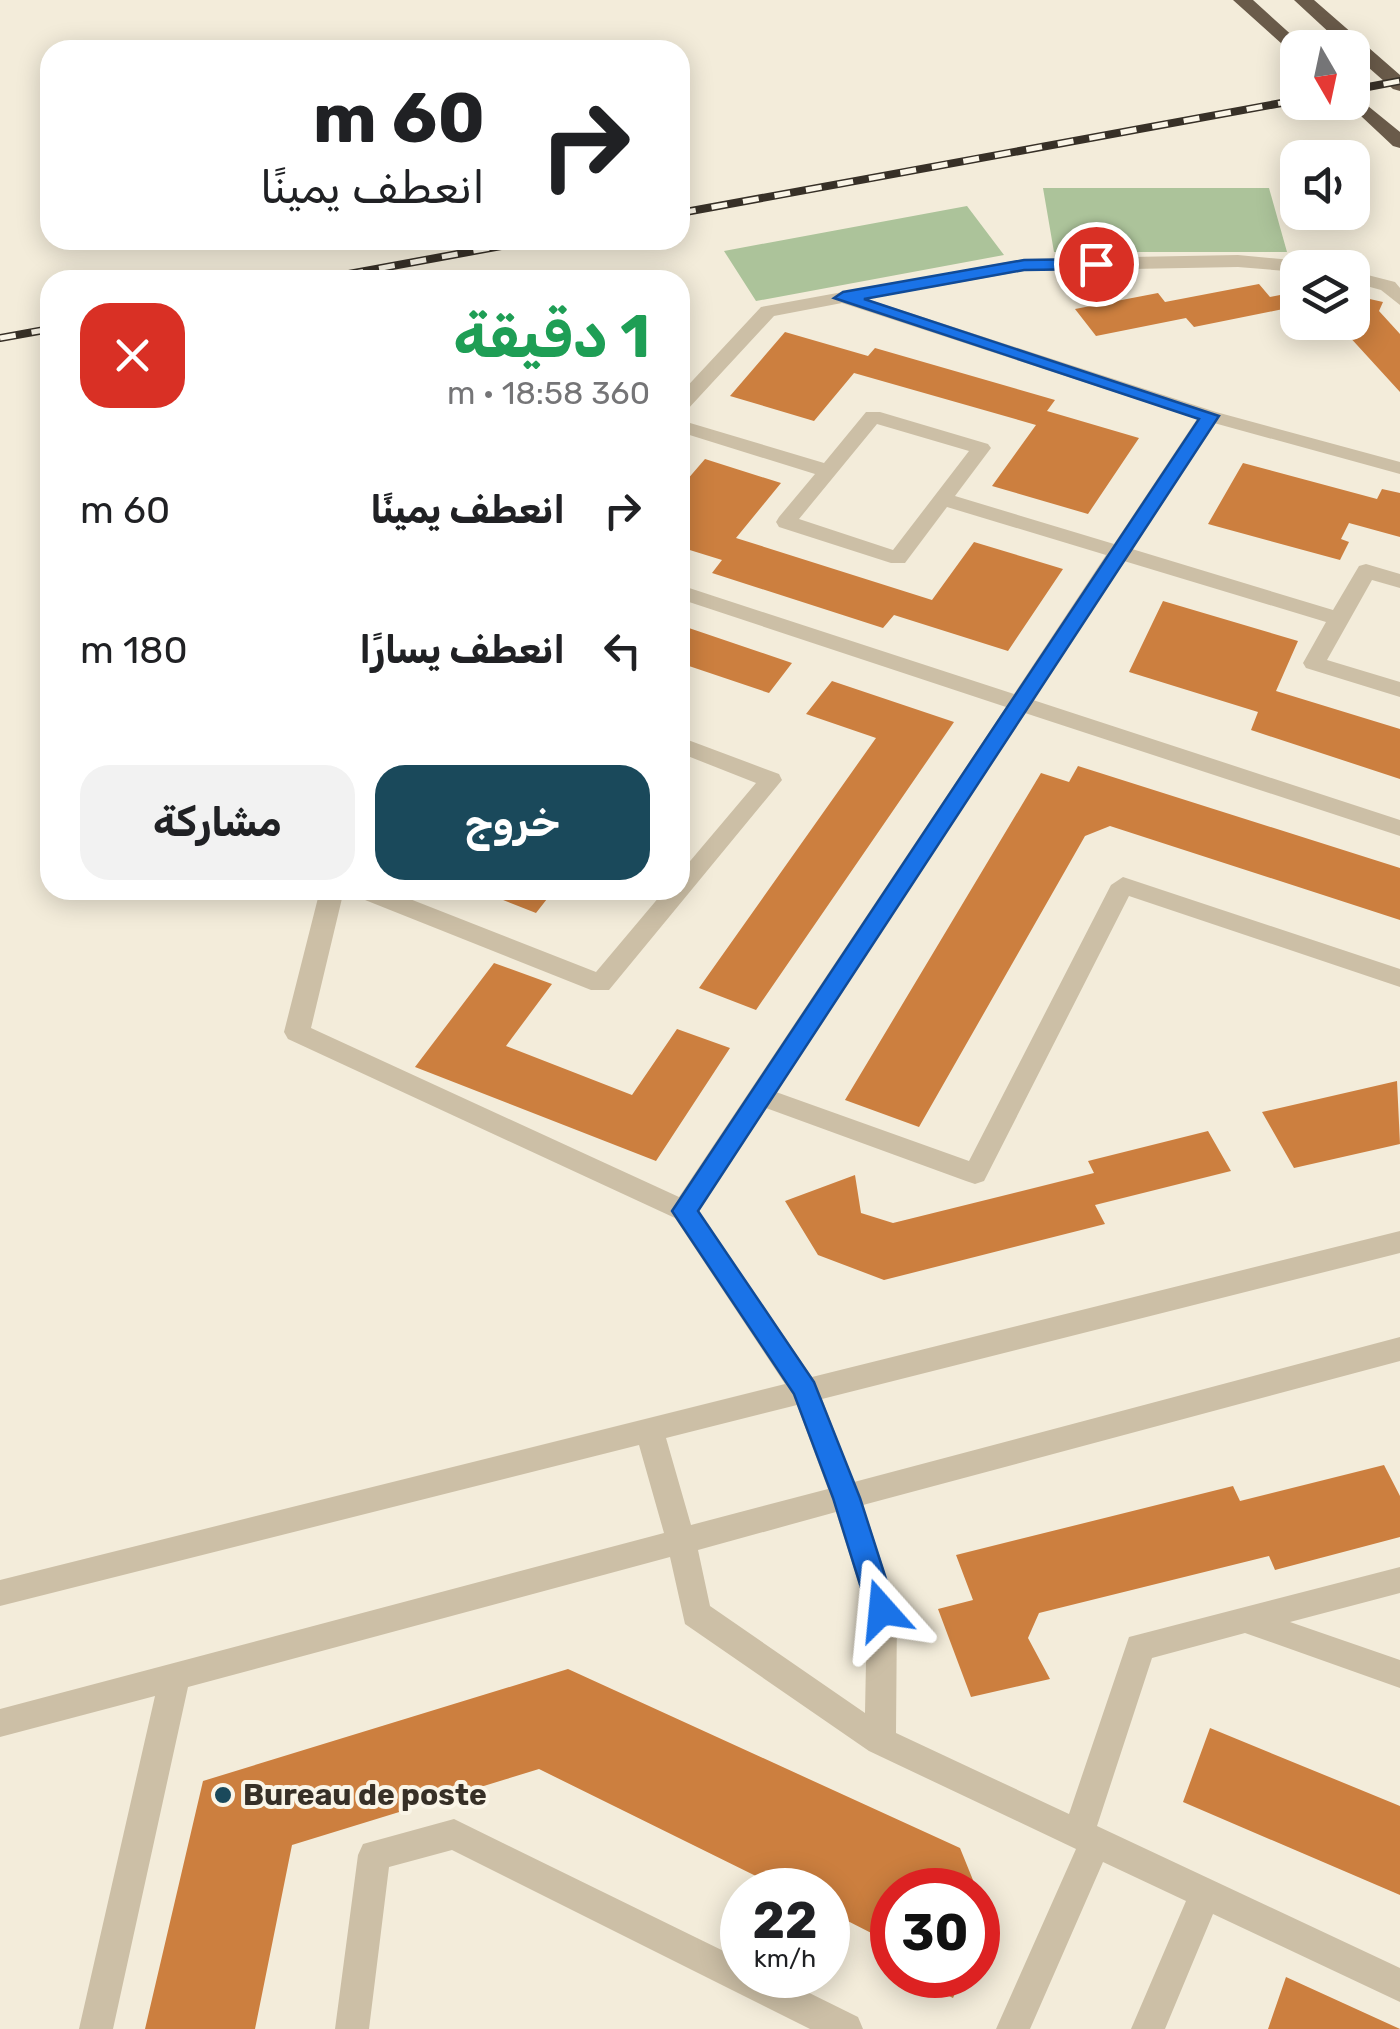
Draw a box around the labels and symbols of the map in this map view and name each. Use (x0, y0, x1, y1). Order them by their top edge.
north arrow (1280, 30, 1370, 120)
pin (1054, 222, 1139, 307)
position arrow (830, 1558, 934, 1662)
place label: Bureau de poste (243, 1777, 487, 1813)
marker: Bureau de poste (212, 1784, 234, 1806)
speed limit sign: 30 (870, 1868, 1000, 1998)

